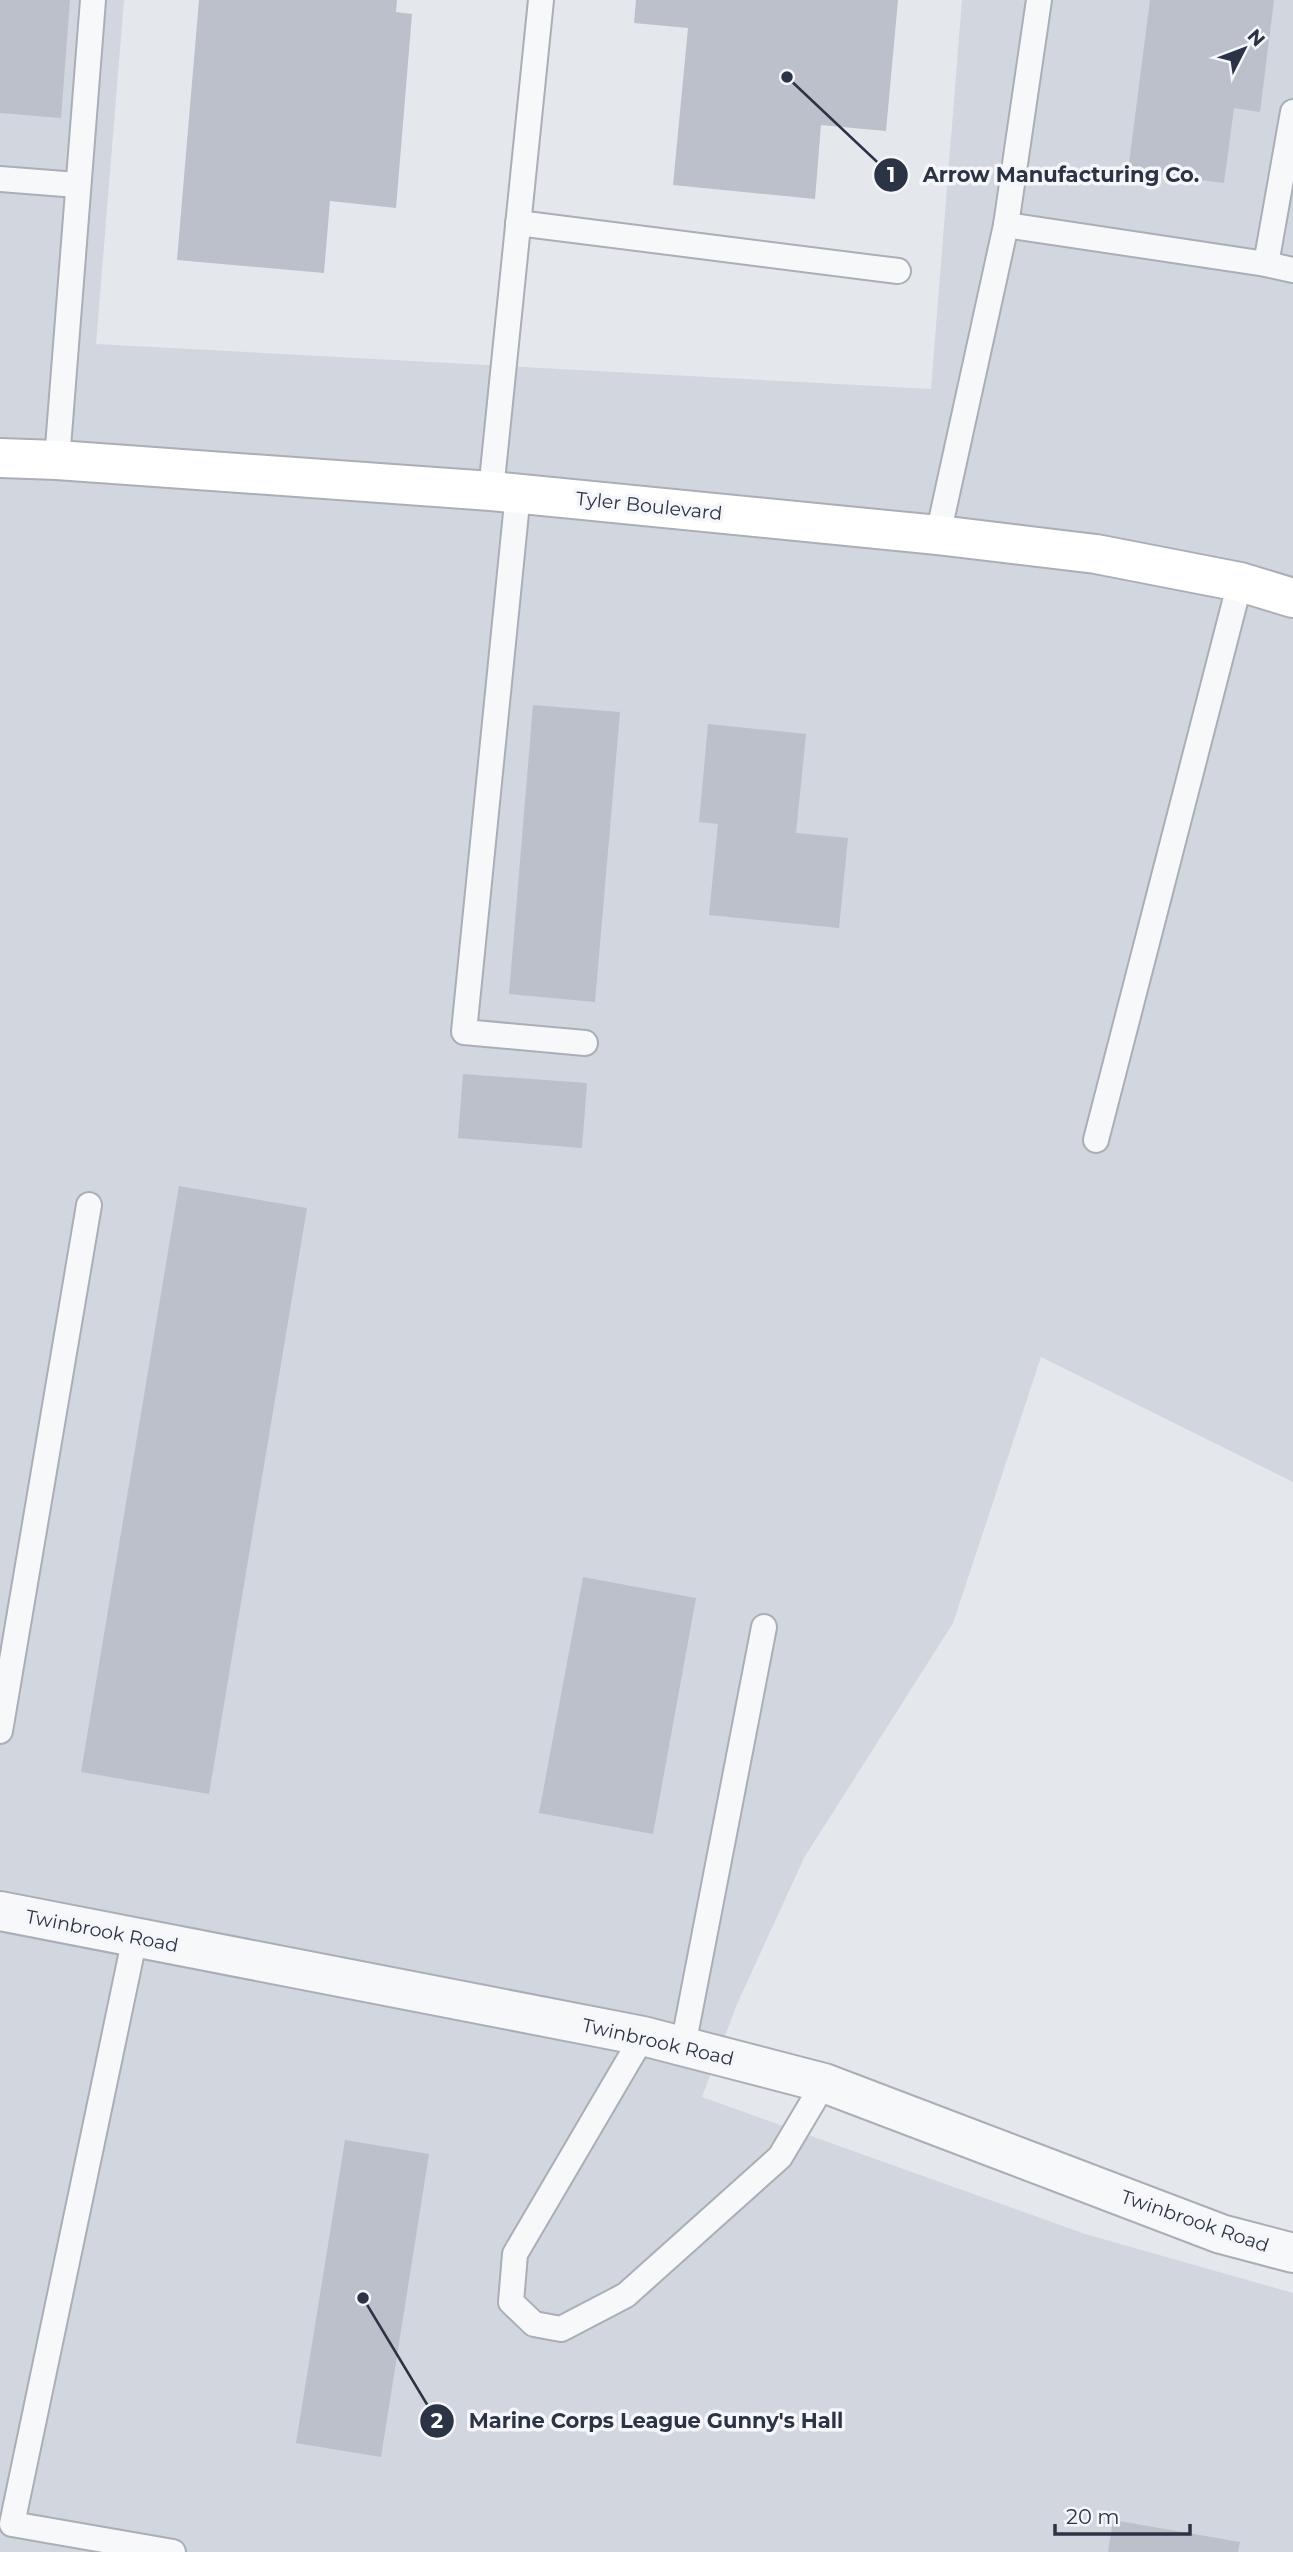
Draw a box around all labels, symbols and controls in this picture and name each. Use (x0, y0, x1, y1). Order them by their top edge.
north arrow (1209, 14, 1279, 84)
text: N (1243, 25, 1270, 51)
callout: Arrow Manufacturing Co. (874, 154, 1213, 196)
text: 1 (887, 162, 895, 187)
text: Arrow Manufacturing Co. (922, 162, 1199, 187)
street label: Tyler Boulevard (575, 487, 723, 525)
street label: Twinbrook Road (24, 1905, 180, 1957)
street label: Twinbrook Road (580, 2013, 736, 2071)
street label: Twinbrook Road (1118, 2185, 1272, 2257)
callout: Marine Corps League Gunny's Hall (419, 2400, 857, 2442)
text: 2 (431, 2408, 443, 2433)
text: Marine Corps League Gunny's Hall (469, 2408, 843, 2433)
scale bar (1055, 2492, 1190, 2536)
text: 20 m (1066, 2504, 1120, 2529)

